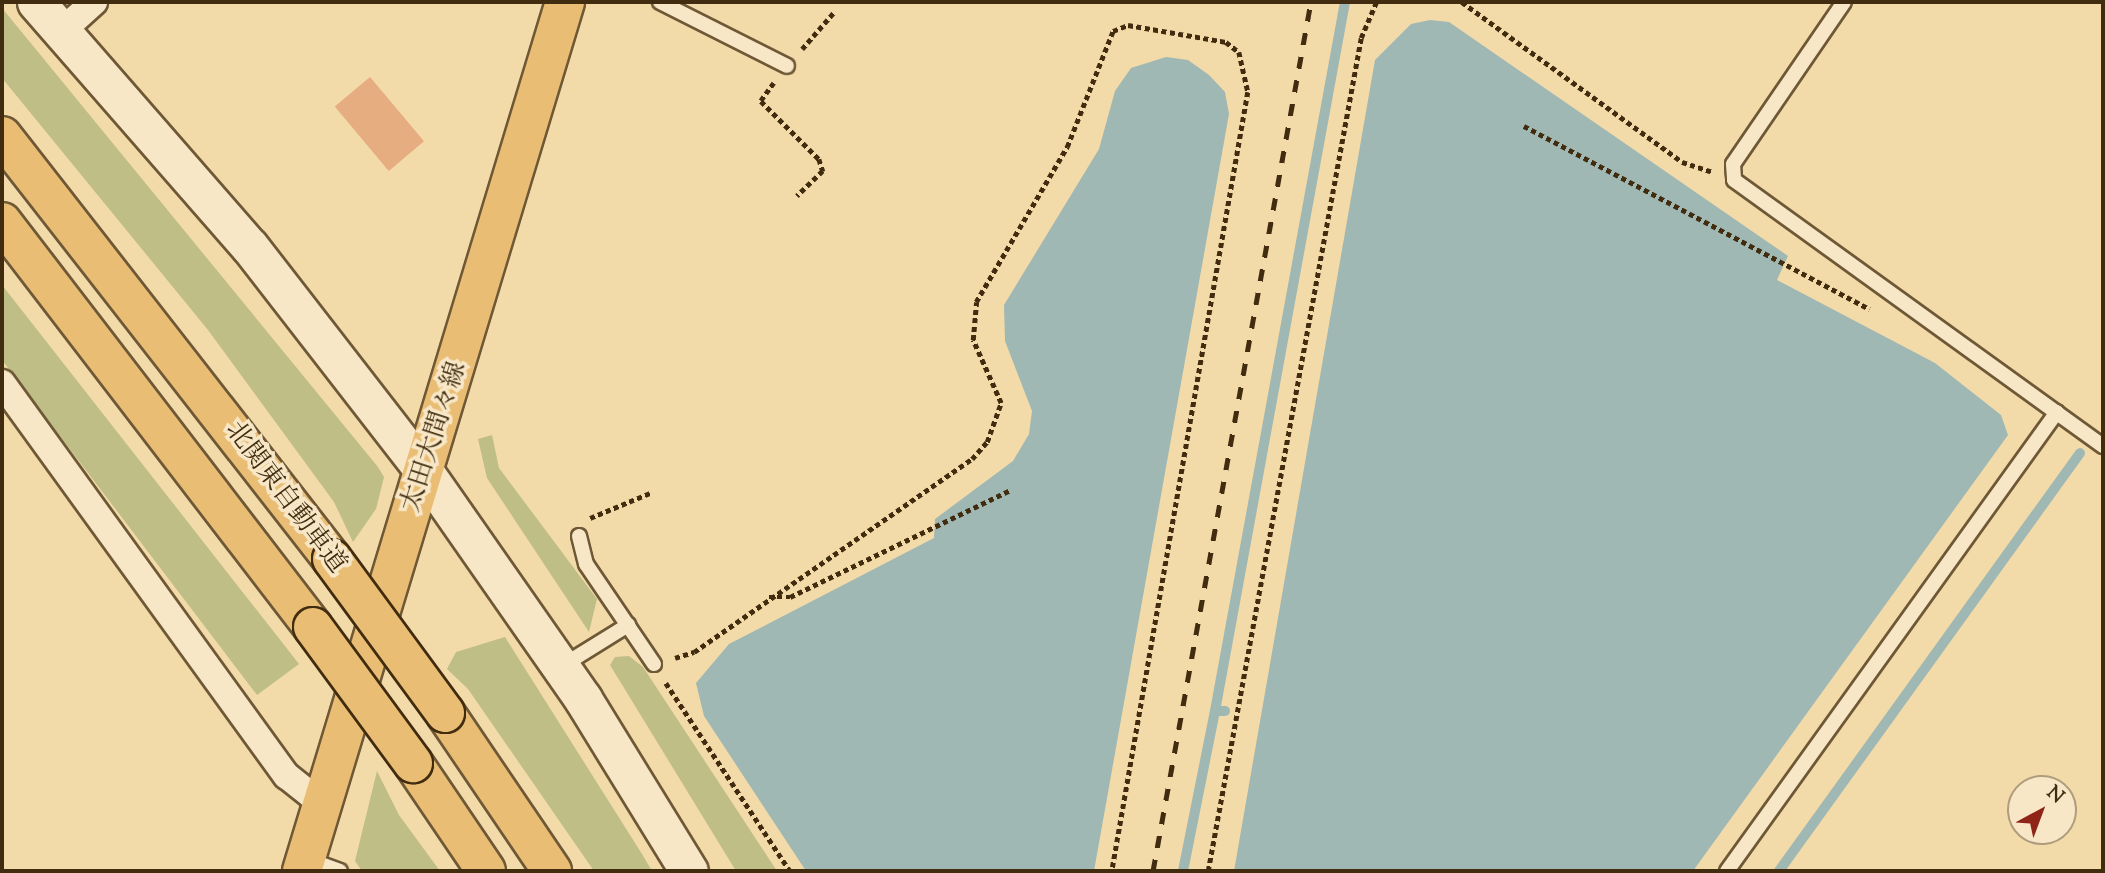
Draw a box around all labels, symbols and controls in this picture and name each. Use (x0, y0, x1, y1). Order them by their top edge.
street label: 太田大間々線 (396, 358, 474, 516)
street label: 北関東自動車道 (218, 416, 352, 580)
north arrow (2007, 775, 2077, 845)
text: N (2040, 780, 2069, 810)

